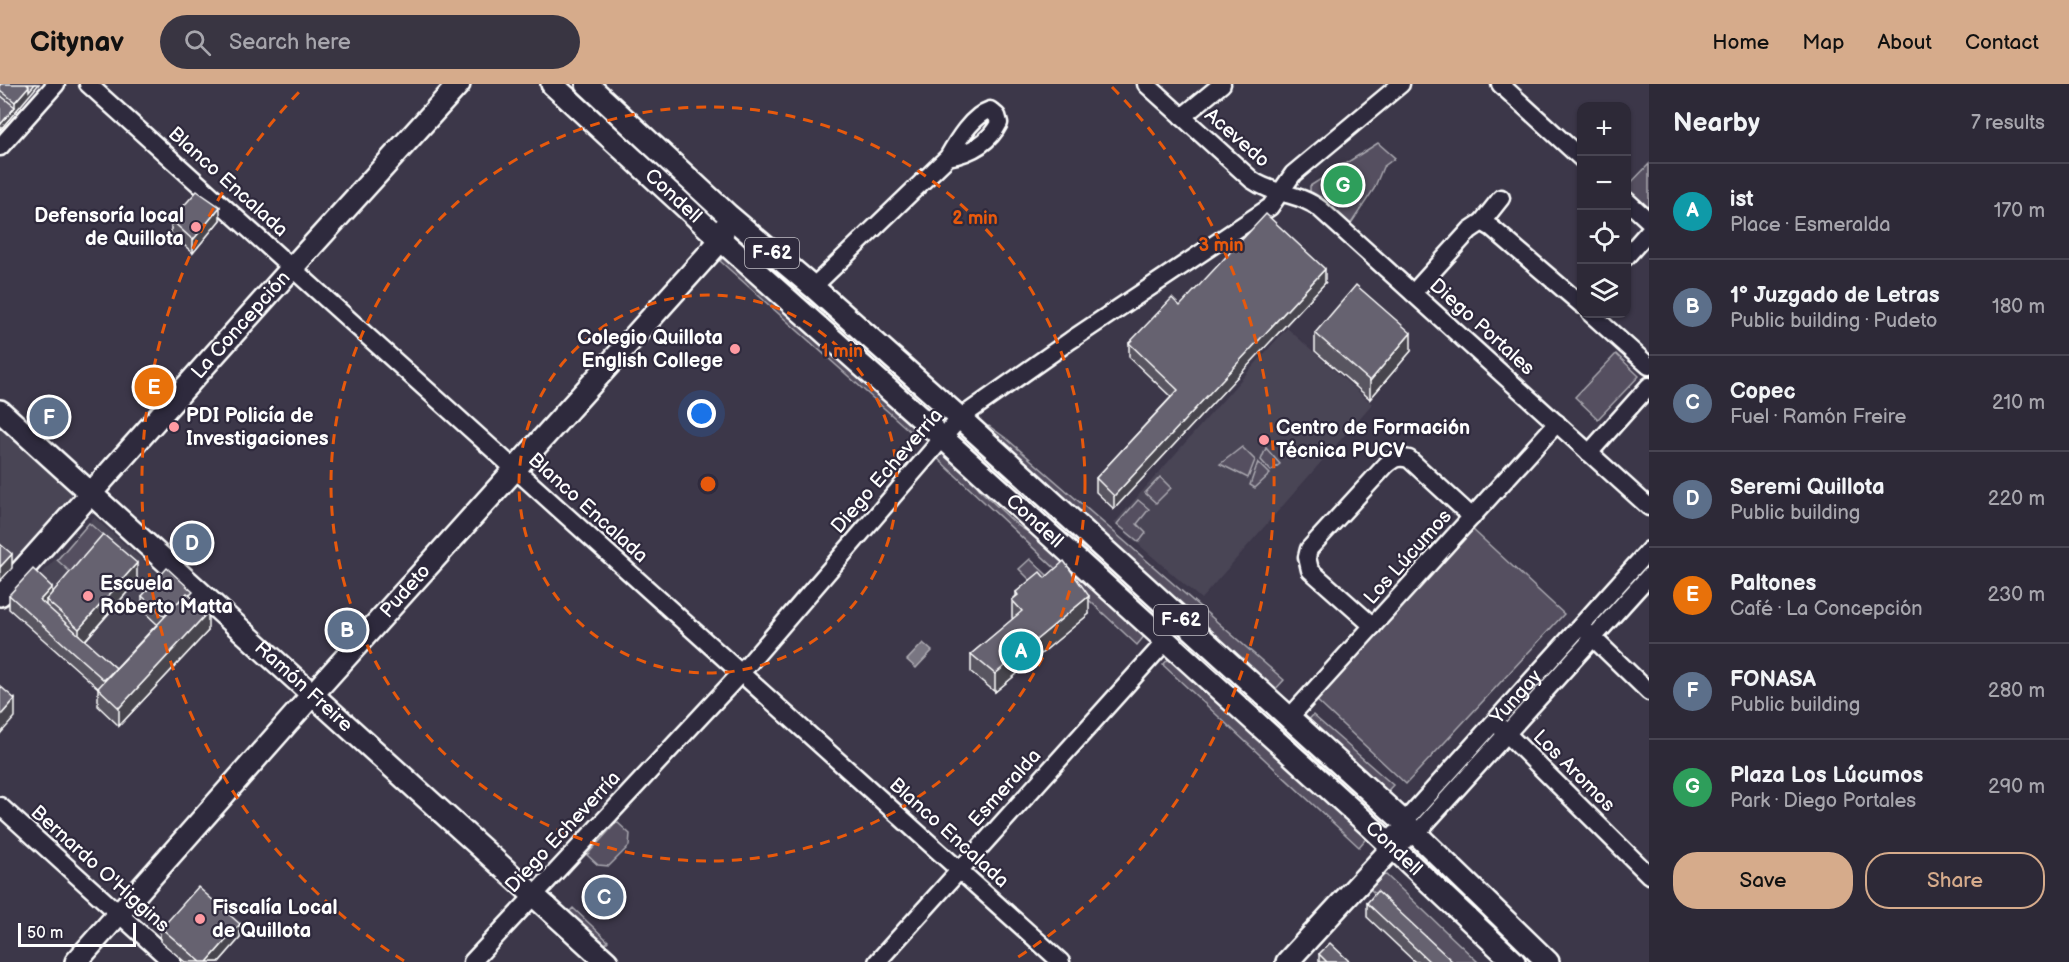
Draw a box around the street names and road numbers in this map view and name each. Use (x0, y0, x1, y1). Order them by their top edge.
street label: Acevedo (1200, 103, 1274, 173)
street label: Blanco Encalada (163, 122, 293, 242)
street label: Condell (640, 164, 707, 228)
road number: F-62 (745, 238, 799, 268)
street label: La Concepción (187, 266, 296, 384)
street label: Diego Portales (1425, 274, 1540, 380)
street label: Diego Echeverría (826, 404, 948, 538)
street label: Blanco Encalada (523, 448, 653, 568)
street label: Condell (1001, 489, 1068, 553)
street label: Los Lúcumos (1359, 504, 1457, 609)
street label: Pudeto (375, 559, 436, 623)
road number: F-62 (1154, 605, 1208, 635)
street label: Ramón Freire (250, 636, 358, 737)
street label: Yungay (1485, 665, 1547, 730)
street label: Los Aromos (1528, 725, 1620, 817)
street label: Esmeralda (964, 744, 1046, 832)
street label: Diego Echeverría (500, 766, 626, 898)
street label: Blanco Encalada (884, 773, 1014, 893)
street label: Bernardo O'Higgins (26, 800, 174, 938)
street label: Condell (1360, 816, 1427, 881)

